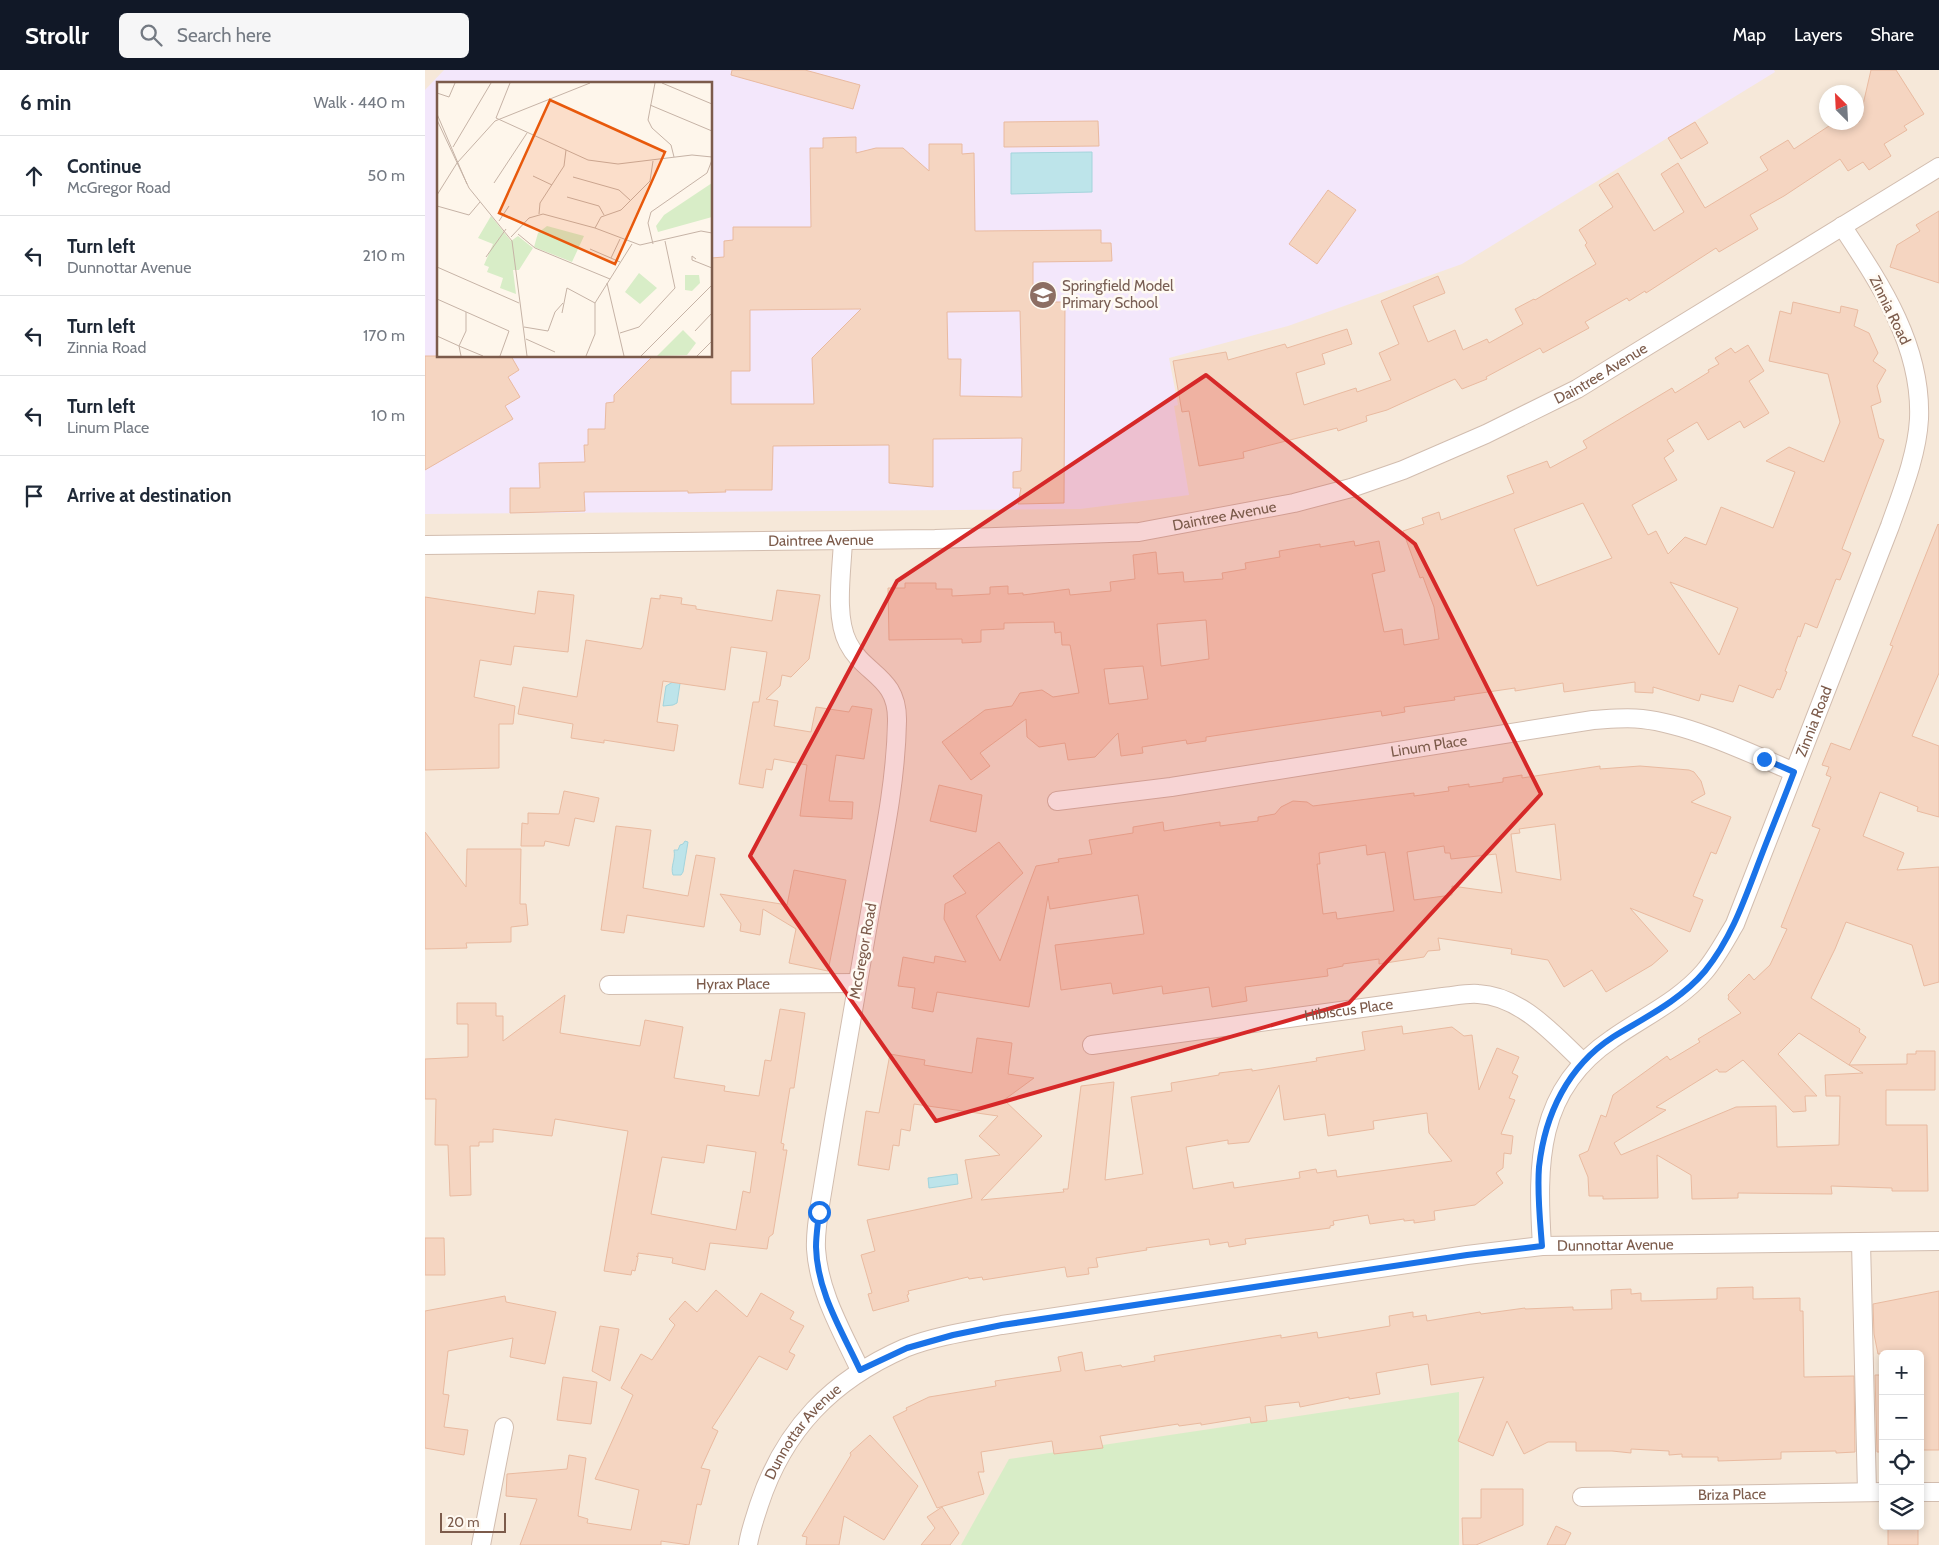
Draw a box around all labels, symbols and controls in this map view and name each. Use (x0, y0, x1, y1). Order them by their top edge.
search box (119, 13, 469, 58)
text: Strollr (25, 21, 89, 50)
icon: search (137, 21, 165, 49)
text: Search here (177, 24, 271, 47)
text: Map (1733, 24, 1766, 46)
text: Layers (1794, 24, 1843, 46)
text: Share (1871, 24, 1914, 46)
inset map (437, 82, 713, 358)
north arrow (1819, 85, 1864, 130)
text: 6 min (20, 90, 71, 115)
text: Walk · 440 m (314, 93, 405, 112)
text: Continue (67, 155, 141, 178)
icon: ahead (20, 162, 48, 190)
text: 50 m (368, 166, 405, 185)
text: McGregor Road (67, 178, 171, 197)
text: Turn left (67, 235, 135, 258)
icon: left (20, 242, 48, 270)
text: 210 m (363, 246, 405, 265)
text: Dunnottar Avenue (67, 258, 191, 277)
street label: Zinnia Road (1866, 273, 1914, 347)
place label: Springfield Model Primary School (1062, 277, 1174, 312)
school or university icon: Springfield Model Primary School (1028, 280, 1058, 310)
text: Turn left (67, 315, 135, 338)
icon: left (20, 322, 48, 350)
text: 170 m (363, 326, 405, 345)
text: Zinnia Road (67, 338, 146, 357)
street label: Daintree Avenue (1551, 339, 1651, 408)
text: Turn left (67, 395, 135, 418)
icon: left (20, 402, 48, 430)
text: 10 m (371, 406, 405, 425)
text: Linum Place (67, 418, 149, 437)
icon: arrive (20, 482, 48, 510)
text: Arrive at destination (67, 484, 231, 507)
street label: Daintree Avenue (1171, 497, 1278, 535)
street label: Daintree Avenue (768, 531, 874, 550)
street label: Zinnia Road (1792, 683, 1836, 759)
street label: Linum Place (1389, 731, 1469, 761)
route end (1753, 748, 1776, 771)
street label: McGregor Road (846, 902, 880, 1000)
street label: Hyrax Place (696, 975, 770, 993)
street label: Hibiscus Place (1303, 995, 1394, 1025)
route start (808, 1201, 831, 1224)
street label: Dunnottar Avenue (1557, 1235, 1674, 1255)
map controls (1879, 1350, 1924, 1530)
button: + (1879, 1350, 1924, 1395)
street label: Dunnottar Avenue (761, 1380, 845, 1482)
button: − (1879, 1395, 1924, 1440)
button: locate (1879, 1440, 1924, 1485)
street label: Briza Place (1698, 1485, 1767, 1504)
button: layers (1879, 1485, 1924, 1530)
scale bar (440, 1510, 506, 1533)
text: 20 m (447, 1513, 480, 1531)

